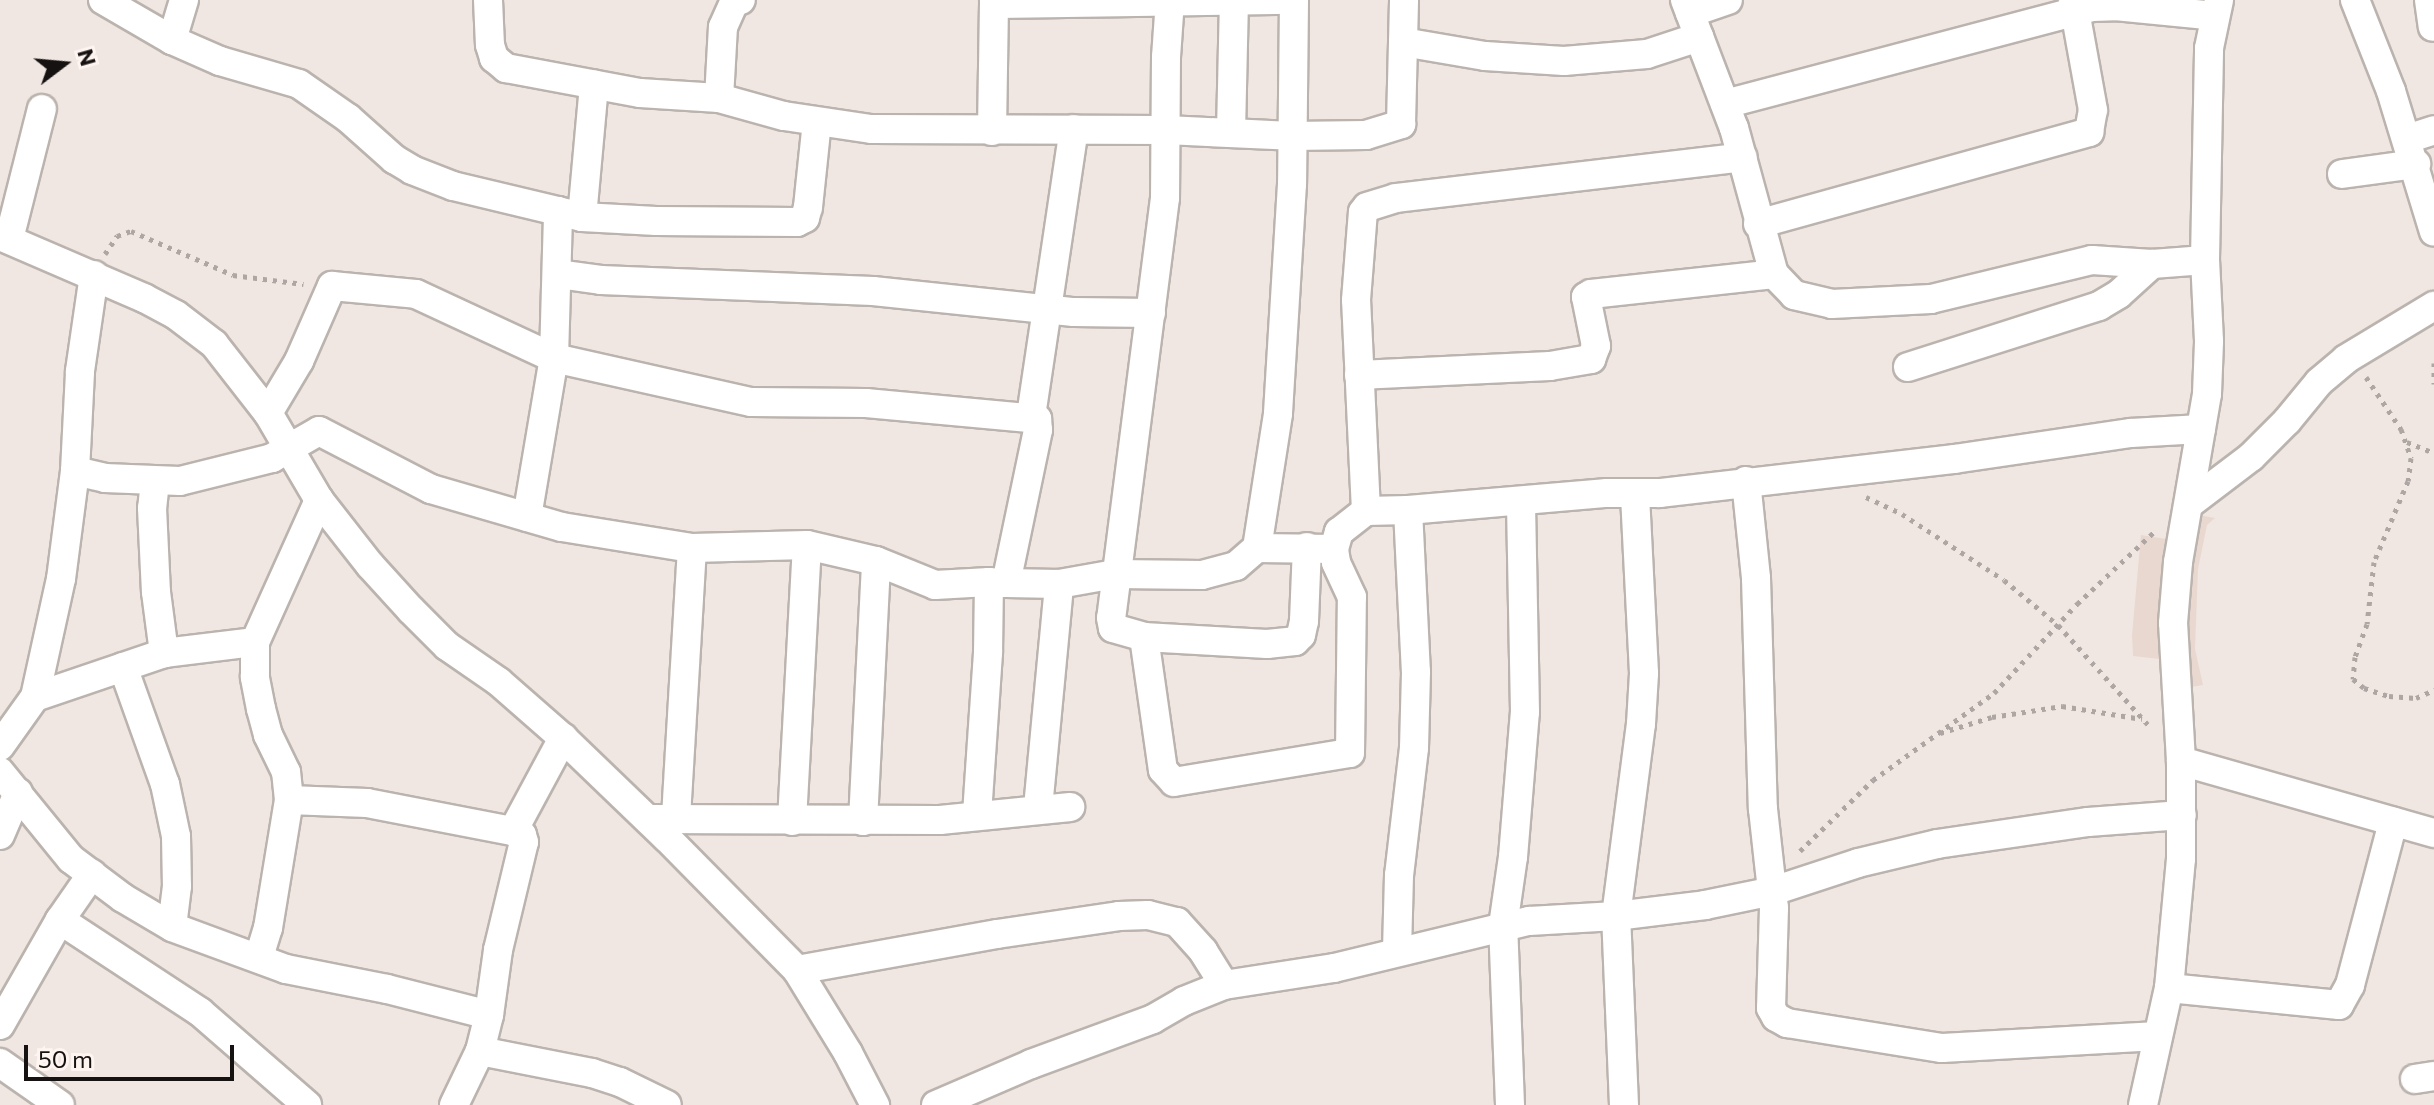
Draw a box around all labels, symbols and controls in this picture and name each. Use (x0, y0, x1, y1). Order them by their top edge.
north arrow (24, 24, 104, 104)
text: N (72, 46, 103, 69)
scale bar (28, 1029, 238, 1079)
text: 50 m (38, 1044, 93, 1073)

